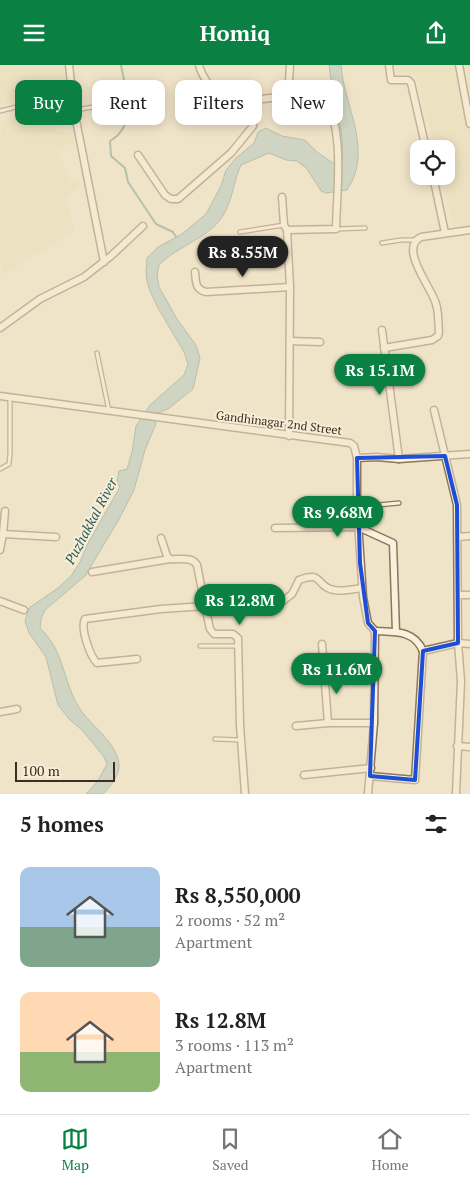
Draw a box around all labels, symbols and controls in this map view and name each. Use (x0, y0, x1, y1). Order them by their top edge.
text: Homiq (200, 18, 270, 47)
icon: menu (20, 19, 48, 47)
icon: share (422, 19, 450, 47)
chip: Buy (15, 80, 82, 125)
chip: Rent (92, 80, 165, 125)
chip: Filters (175, 80, 262, 125)
chip: New (272, 80, 343, 125)
map controls (410, 140, 455, 185)
button: locate (410, 140, 455, 185)
pin: Rs 8.55M (191, 235, 295, 278)
text: Rs 8.55M (208, 241, 278, 263)
pin: Rs 15.1M (328, 353, 432, 396)
text: Rs 15.1M (345, 359, 415, 381)
street label: Gandhinagar 2nd Street (215, 407, 344, 438)
water label: Puzhakkal River (59, 474, 122, 568)
pin: Rs 9.68M (286, 495, 390, 538)
text: Rs 9.68M (303, 501, 373, 523)
pin: Rs 12.8M (188, 583, 292, 626)
text: Rs 12.8M (205, 589, 275, 611)
pin: Rs 11.6M (285, 653, 389, 695)
text: Rs 11.6M (302, 658, 372, 680)
scale bar (15, 759, 115, 782)
text: 100 m (22, 761, 60, 780)
text: 5 homes (20, 810, 104, 838)
icon: filters (422, 810, 450, 838)
text: Rs 8,550,000 (175, 881, 301, 909)
icon: home (60, 887, 120, 947)
text: 2 rooms · 52 m² (175, 909, 285, 931)
text: Apartment (175, 931, 252, 953)
text: Rs 12.8M (175, 1006, 266, 1034)
icon: home (60, 1012, 120, 1072)
text: 3 rooms · 113 m² (175, 1034, 294, 1056)
text: Apartment (175, 1056, 252, 1078)
tab: Map (61, 1125, 89, 1174)
tab: Saved (212, 1125, 249, 1174)
tab: Home (371, 1125, 409, 1174)

